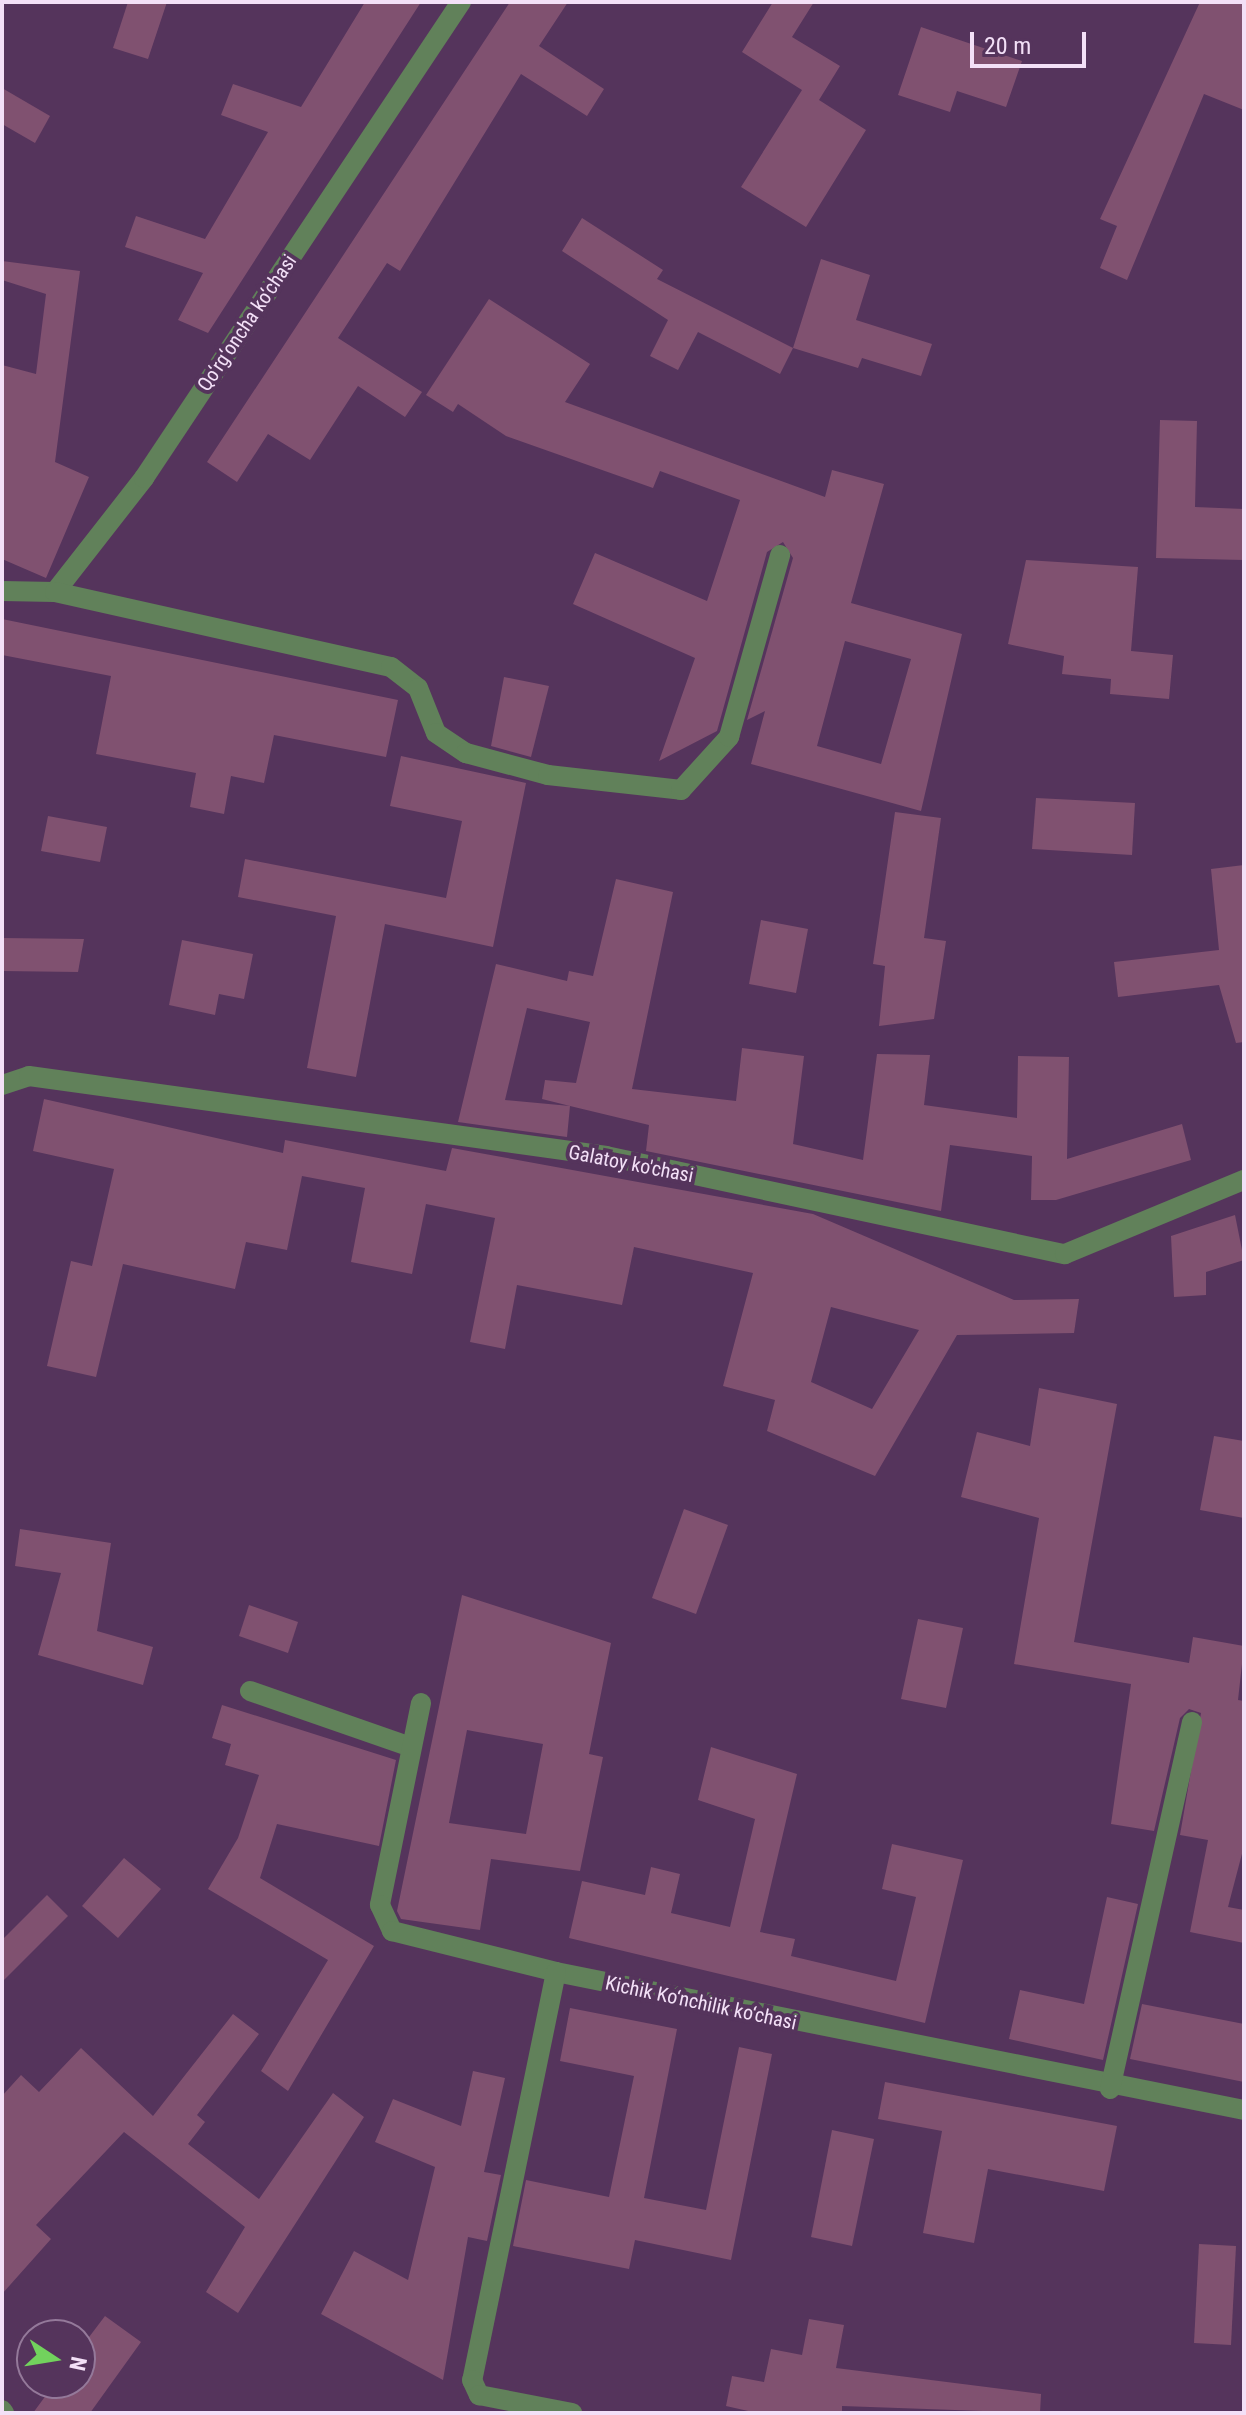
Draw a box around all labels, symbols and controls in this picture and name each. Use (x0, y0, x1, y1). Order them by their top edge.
scale bar (974, 16, 1090, 66)
text: 20 m (984, 32, 1031, 60)
street label: Qo‘rg‘oncha ko‘chasi (192, 250, 302, 396)
street label: Galatoy ko'chasi (566, 1140, 696, 1188)
street label: Kichik Ko‘nchilik ko‘chasi (603, 1971, 799, 2035)
north arrow (16, 2319, 96, 2399)
text: N (64, 2354, 92, 2373)

